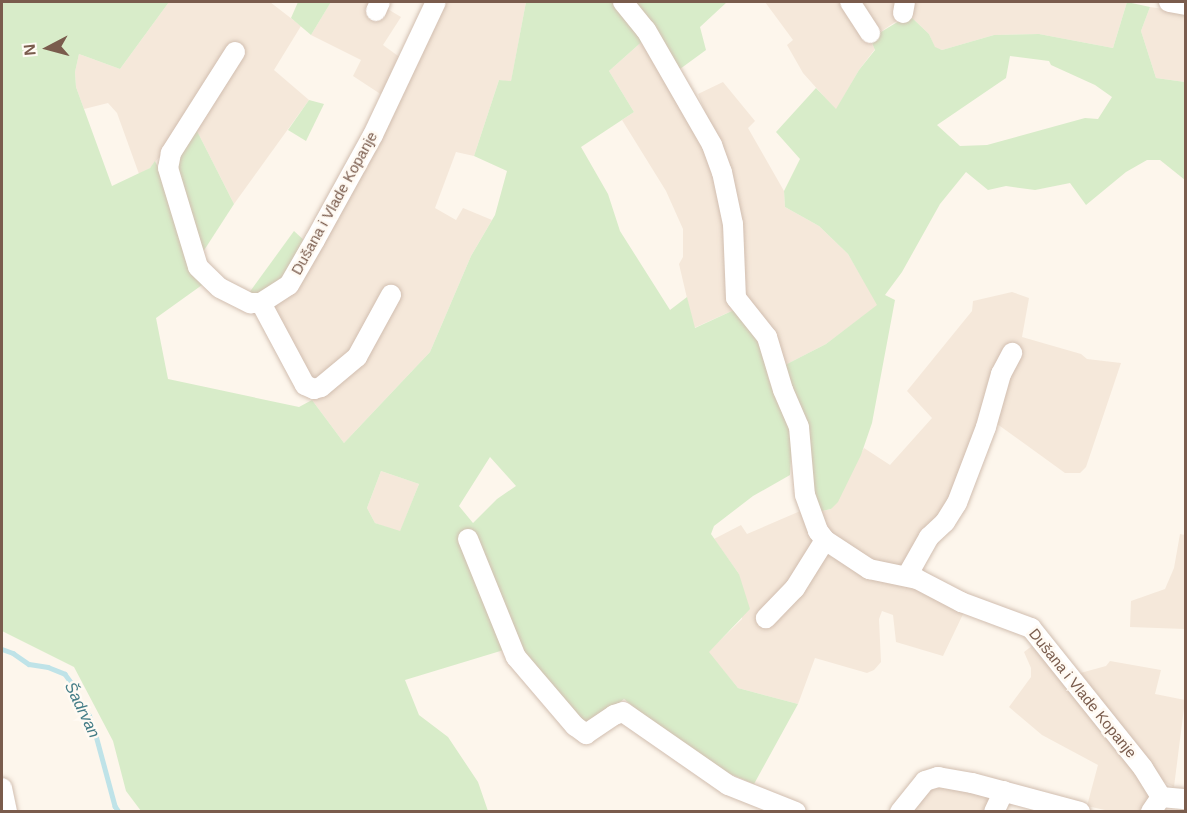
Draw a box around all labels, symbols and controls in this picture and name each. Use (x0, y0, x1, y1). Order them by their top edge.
north arrow (18, 18, 78, 78)
text: N (21, 43, 39, 57)
street label: Dušana i Vlade Kopanje (287, 128, 381, 278)
street label: Dušana i Vlade Kopanje (1025, 625, 1141, 761)
water label: Šadrvan (60, 679, 104, 741)

